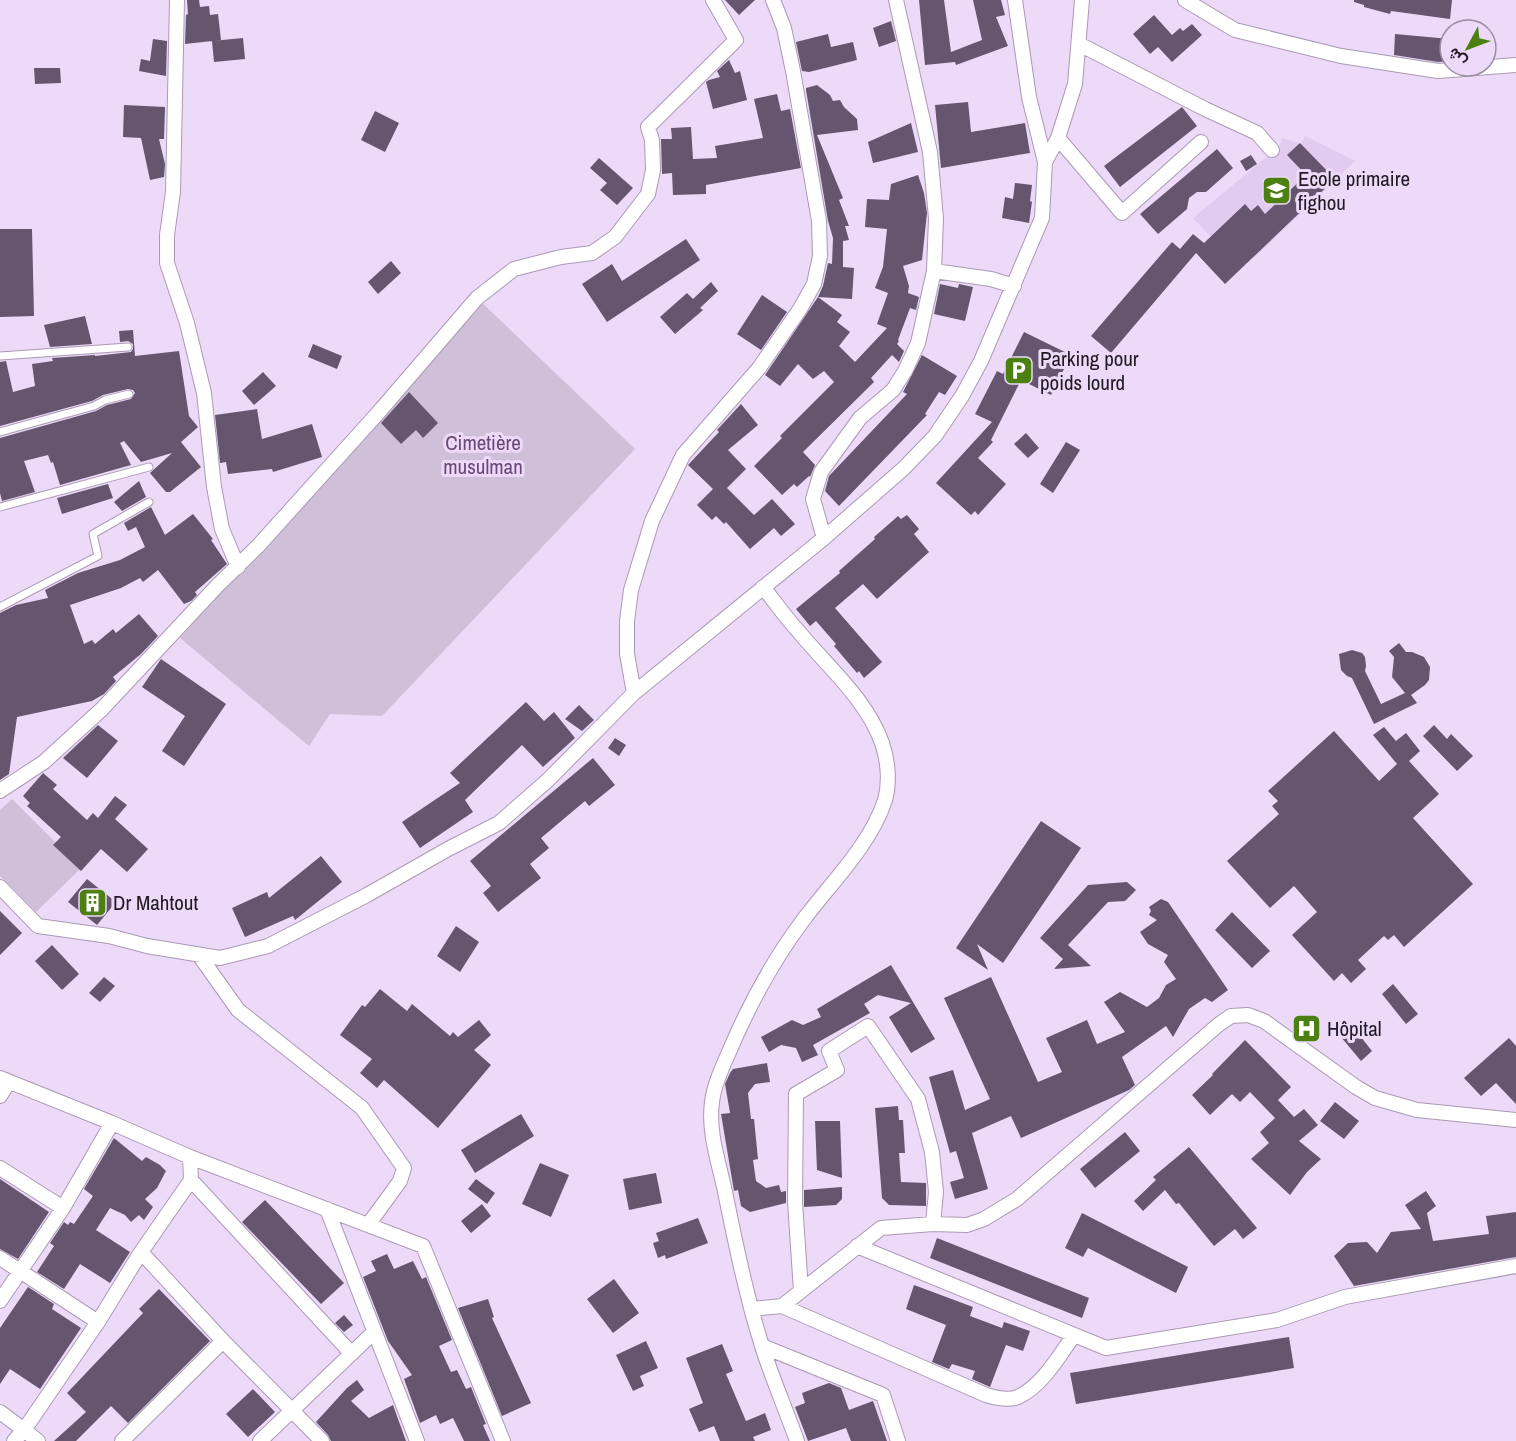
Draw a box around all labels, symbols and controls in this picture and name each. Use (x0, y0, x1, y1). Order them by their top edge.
north arrow (1438, 18, 1498, 78)
text: ش (1442, 43, 1471, 72)
place label: Ecole primaire fighou (1298, 164, 1410, 217)
school or university icon: Ecole primaire fighou (1261, 174, 1293, 206)
place label: Parking pour poids lourd (1040, 344, 1139, 397)
parking icon: Parking pour poids lourd (1003, 354, 1035, 386)
park label: Cimetière musulman (443, 428, 523, 481)
building icon: Dr Mahtout (76, 886, 108, 918)
place label: Dr Mahtout (113, 888, 198, 917)
hospital icon: Hôpital (1290, 1012, 1322, 1044)
place label: Hôpital (1327, 1014, 1382, 1043)

